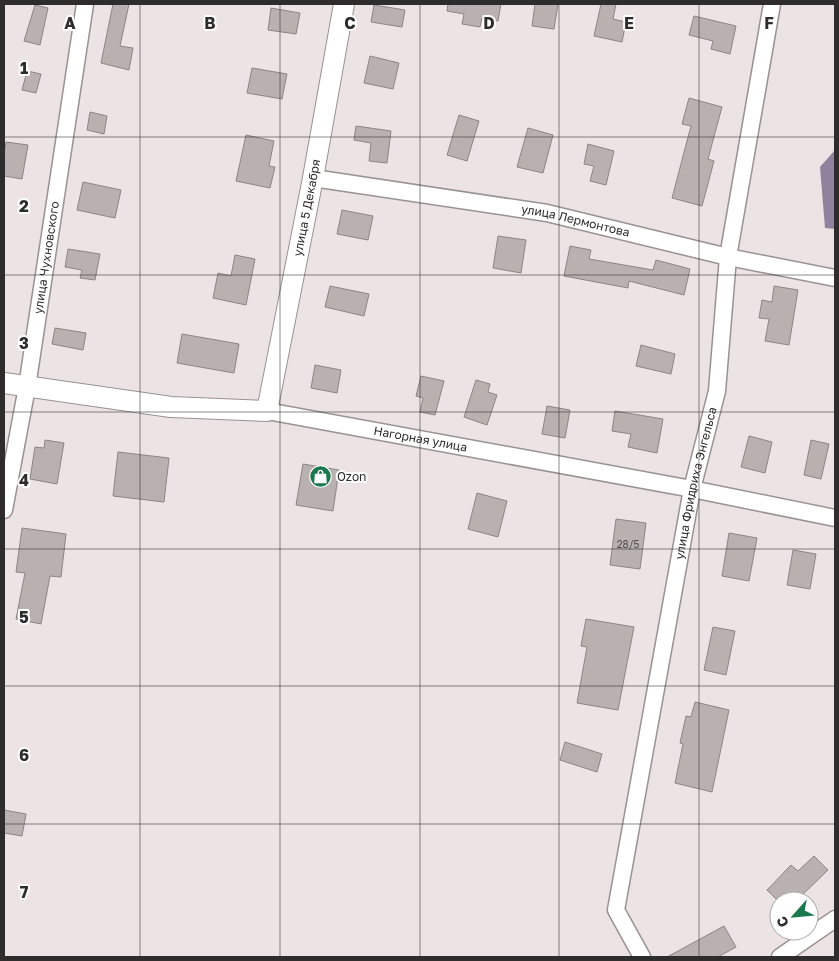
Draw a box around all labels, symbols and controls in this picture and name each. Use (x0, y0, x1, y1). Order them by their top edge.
text: A (64, 13, 76, 33)
text: B (204, 13, 216, 33)
text: C (344, 13, 356, 33)
text: D (483, 13, 495, 33)
text: E (624, 13, 634, 33)
text: F (764, 13, 774, 33)
text: 1 (20, 58, 28, 78)
street label: улица 5 Декабря (290, 158, 323, 258)
text: 2 (19, 196, 29, 216)
street label: улица Чухновского (30, 200, 62, 315)
street label: улица Лермонтова (520, 201, 631, 240)
text: 3 (19, 333, 29, 353)
street label: улица Фридриха Энгельса (671, 405, 720, 561)
street label: Нагорная улица (372, 423, 469, 455)
shop icon: Ozon (309, 465, 333, 489)
place label: Ozon (337, 469, 366, 484)
text: 4 (19, 470, 29, 490)
house number: 28/5 (617, 538, 639, 550)
text: 5 (19, 607, 29, 627)
text: 6 (19, 745, 29, 765)
text: 7 (20, 882, 29, 902)
north arrow (769, 891, 819, 941)
text: С (772, 914, 792, 930)

